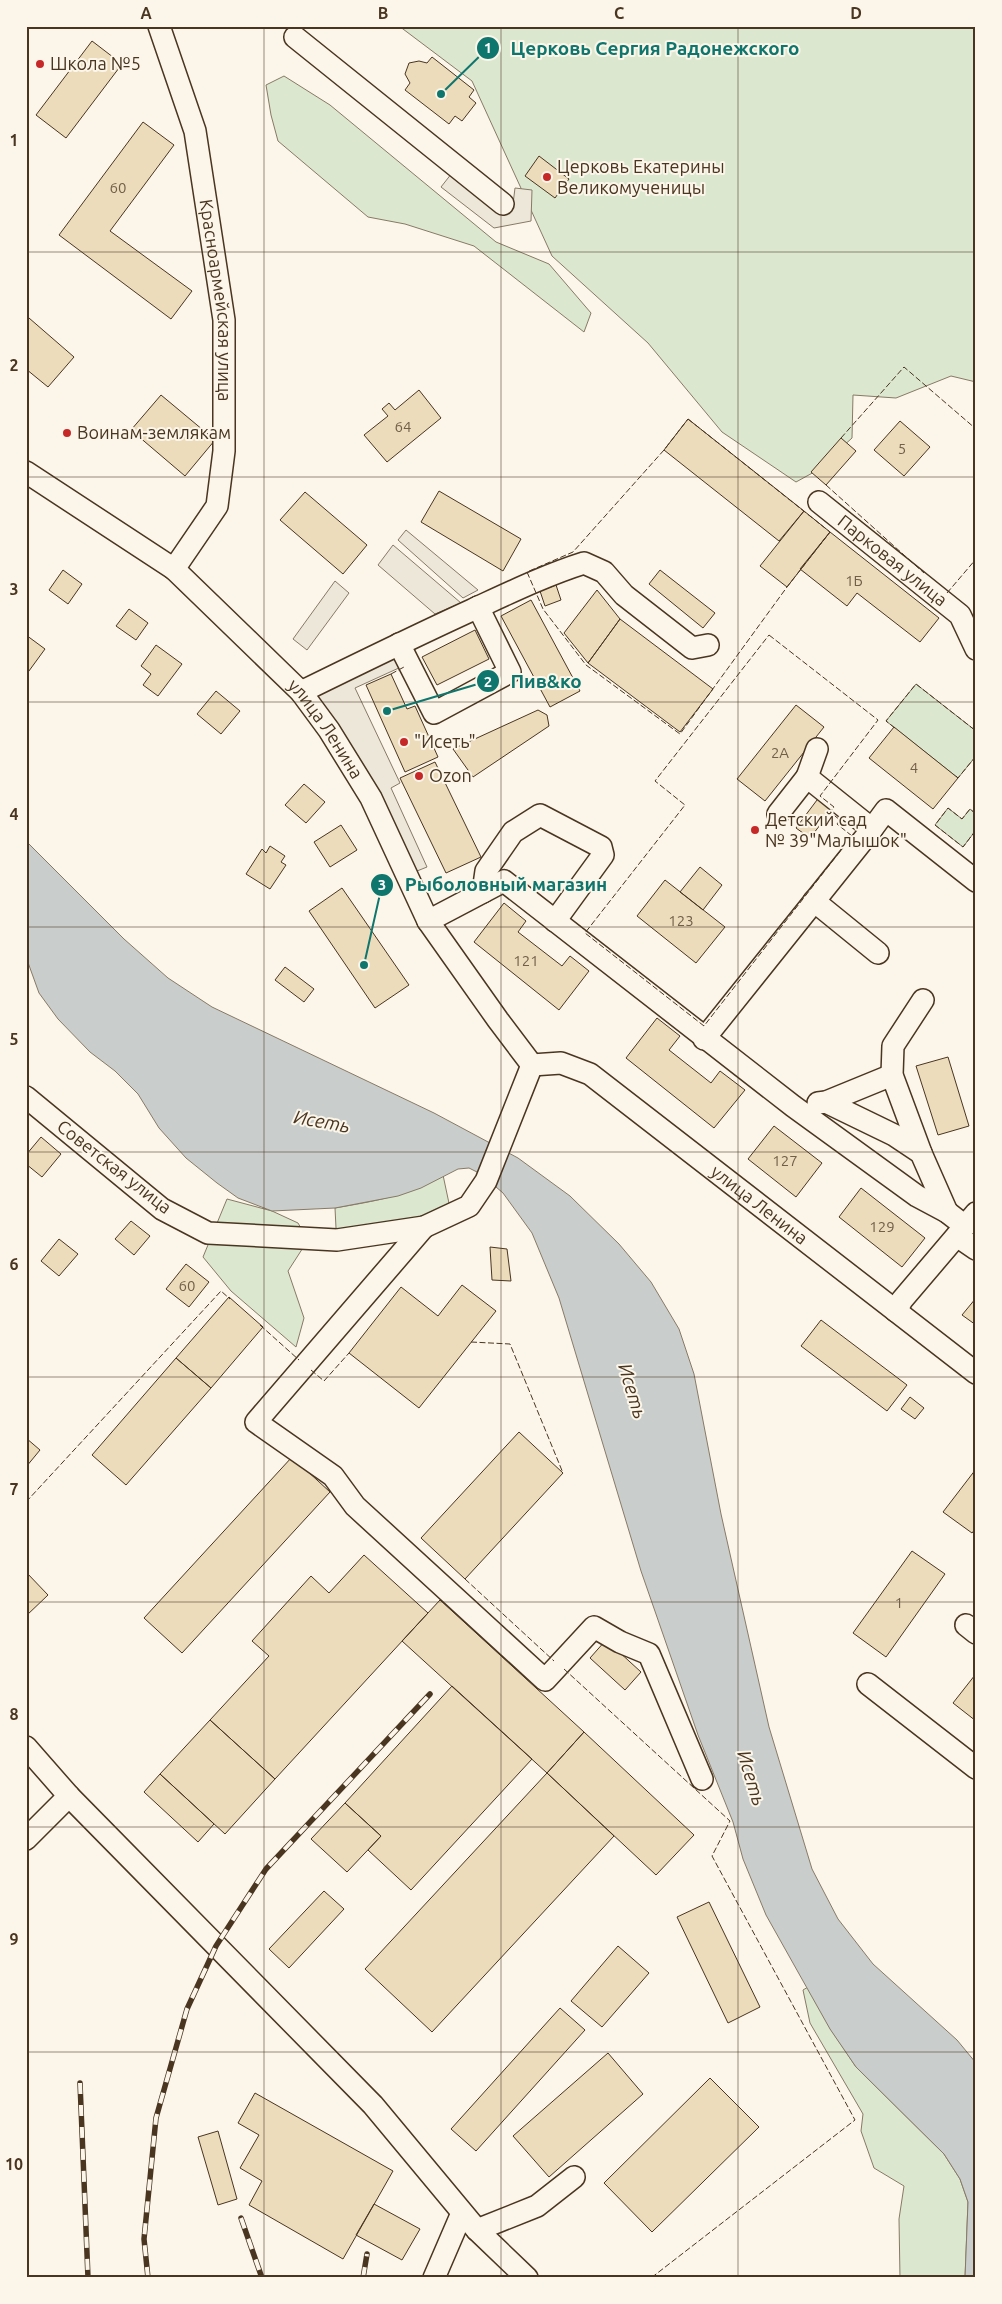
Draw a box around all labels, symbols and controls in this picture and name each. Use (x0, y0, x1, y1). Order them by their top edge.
text: A (140, 4, 152, 22)
text: B (378, 4, 388, 22)
text: C (614, 4, 624, 22)
text: D (850, 4, 862, 22)
callout: Церковь Сергия Радонежского (476, 31, 809, 65)
text: Церковь Сергия Радонежского (511, 37, 799, 59)
text: 1 (484, 39, 492, 56)
place label: Школа №5 (50, 53, 141, 73)
marker: Школа №5 (34, 58, 46, 70)
text: 1 (9, 131, 19, 149)
place label: Церковь Екатерины Великомученицы (557, 156, 725, 197)
marker: Церковь Екатерины Великомученицы (541, 171, 553, 183)
house number: 60 (110, 179, 126, 196)
street label: Красноармейская улица (197, 198, 235, 402)
text: 2 (9, 356, 19, 374)
house number: 64 (395, 418, 411, 435)
place label: Воинам-землякам (77, 422, 231, 442)
marker: Воинам-землякам (61, 427, 73, 439)
house number: 5 (898, 440, 906, 457)
street label: Парковая улица (834, 510, 952, 610)
house number: 1Б (845, 572, 863, 589)
text: 3 (9, 580, 19, 598)
callout: Пив&ко (475, 664, 591, 698)
text: Пив&ко (510, 670, 582, 692)
text: 2 (484, 673, 492, 690)
street label: улица Ленина (285, 674, 367, 782)
place label: "Исеть" (414, 731, 476, 751)
marker: "Исеть" (398, 736, 410, 748)
house number: 2А (771, 744, 789, 761)
house number: 4 (910, 759, 918, 776)
place label: Ozon (429, 765, 472, 785)
marker: Ozon (413, 770, 425, 782)
text: 4 (9, 805, 19, 823)
place label: Детский сад № 39"Малышок" (765, 809, 907, 850)
marker: Детский сад № 39"Малышок" (749, 824, 761, 836)
callout: Рыболовный магазин (369, 868, 617, 902)
text: Рыболовный магазин (405, 873, 607, 895)
text: 3 (378, 876, 386, 893)
house number: 123 (668, 912, 694, 929)
house number: 121 (513, 952, 539, 969)
text: 5 (9, 1030, 19, 1048)
water label: Исеть (292, 1105, 352, 1137)
street label: Советская улица (54, 1115, 176, 1217)
house number: 127 (772, 1152, 798, 1169)
street label: улица Ленина (707, 1161, 812, 1248)
house number: 129 (869, 1218, 895, 1235)
text: 6 (9, 1255, 19, 1273)
house number: 60 (179, 1277, 195, 1294)
water label: Исеть (614, 1361, 652, 1421)
text: 7 (9, 1480, 19, 1498)
house number: 1 (895, 1594, 903, 1611)
text: 8 (9, 1705, 19, 1723)
water label: Исеть (733, 1748, 771, 1808)
text: 9 (9, 1930, 19, 1948)
text: 10 (5, 2155, 23, 2173)

